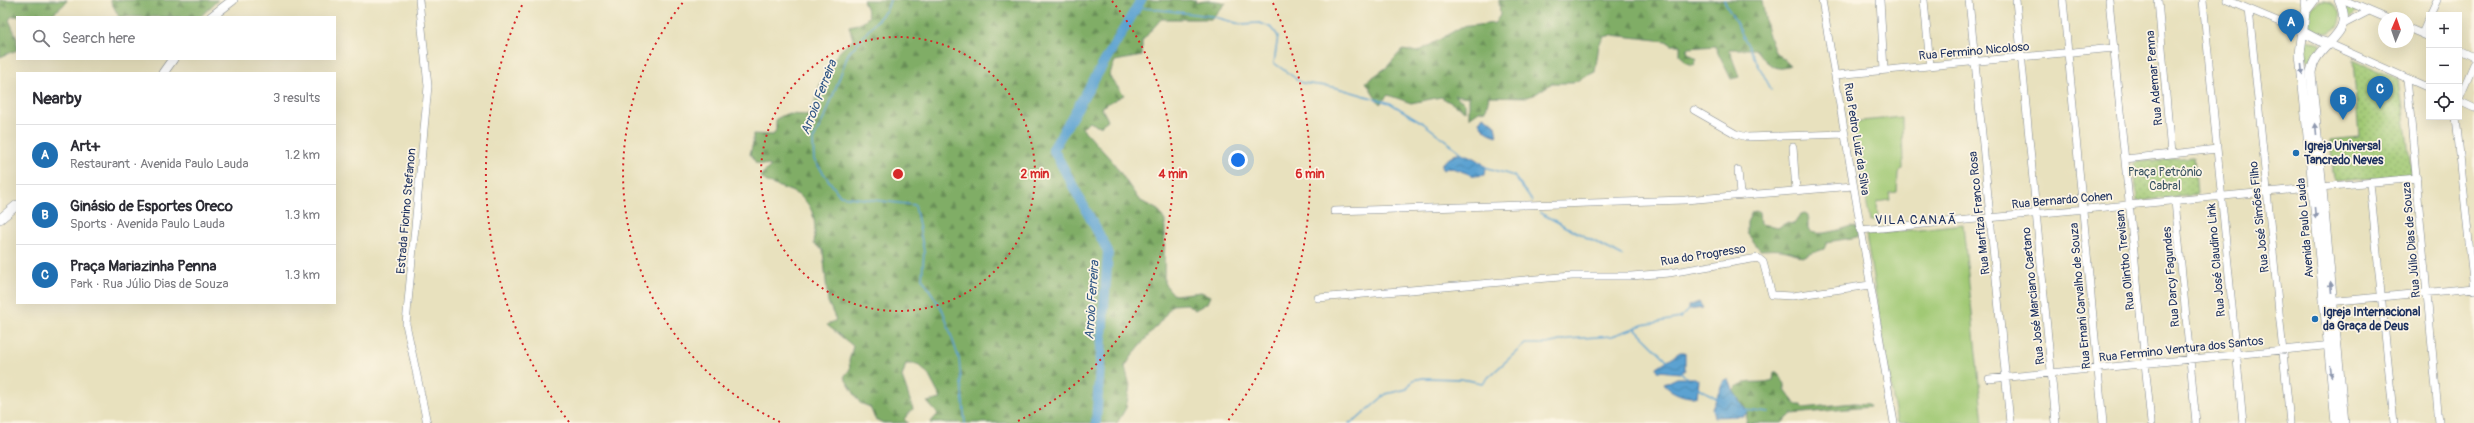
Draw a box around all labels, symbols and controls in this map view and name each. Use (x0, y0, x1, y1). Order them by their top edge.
pin: A (2278, 9, 2304, 42)
north arrow (2378, 12, 2414, 48)
map controls (2426, 12, 2462, 120)
button: + (2426, 12, 2462, 48)
search box (16, 16, 336, 60)
icon: search (30, 27, 52, 49)
text: Search here (62, 29, 135, 48)
street label: Rua Ademar Penna (2143, 29, 2166, 126)
street label: Rua Fermino Nicoloso (1918, 39, 2030, 64)
button: − (2426, 48, 2462, 84)
water label: Arroio Ferreira (797, 57, 841, 137)
one-way arrow (2298, 64, 2305, 76)
pin: C (2367, 76, 2393, 109)
street label: Rua Pedro Luiz da Silva (1840, 82, 1873, 197)
button: locate (2426, 84, 2462, 120)
pin: B (2330, 87, 2356, 120)
text: Nearby (32, 88, 81, 109)
text: 3 results (273, 90, 320, 106)
one-way arrow (2313, 123, 2320, 135)
text: Art+ (70, 137, 100, 156)
place label: Igreja Universal Tancredo Neves (2303, 139, 2384, 168)
text: A (41, 147, 49, 163)
text: 1.2 km (285, 147, 320, 163)
street label: Estrada Fiorino Stefanon (394, 147, 419, 274)
marker: Igreja Universal Tancredo Neves (2291, 148, 2301, 158)
your location (1228, 150, 1248, 170)
street label: Rua Marfiza Franco Rosa (1966, 150, 1993, 275)
text: Restaurant · Avenida Paulo Lauda (70, 156, 248, 172)
street label: Rua José Simões Filho (2246, 160, 2273, 273)
park label: Praça Petrônio Cabral (2128, 165, 2203, 194)
centre of rings (891, 167, 905, 181)
text: 2 min (1021, 167, 1050, 182)
text: 4 min (1157, 167, 1188, 182)
text: 6 min (1295, 167, 1325, 182)
street label: Avenida Paulo Lauda (2294, 177, 2317, 279)
street label: Rua Júlio Dias de Souza (2399, 181, 2424, 298)
street label: Rua Bernardo Cohen (2011, 189, 2113, 212)
text: Ginásio de Esportes Oreco (70, 197, 233, 216)
street label: Rua José Claudino Link (2204, 203, 2229, 317)
text: B (41, 207, 49, 223)
text: 1.3 km (285, 207, 320, 223)
one-way arrow (2312, 207, 2319, 219)
street label: Rua Olintho Trevisan (2113, 209, 2138, 311)
district label: VILA CANAÃ (1875, 212, 1957, 228)
text: Sports · Avenida Paulo Lauda (70, 216, 225, 232)
street label: Rua Ernani Carvalho de Souza (2067, 222, 2094, 370)
street label: Rua José Marciano Caetano (2019, 226, 2048, 365)
street label: Rua Darcy Fagundes (2160, 226, 2183, 328)
street label: Rua do Progresso (1659, 241, 1747, 270)
text: Praça Mariazinha Penna (70, 257, 217, 276)
water label: Arroio Ferreira (1081, 259, 1103, 340)
text: C (41, 267, 49, 283)
text: 1.3 km (285, 267, 320, 283)
text: Park · Rua Júlio Dias de Souza (70, 276, 229, 292)
one-way arrow (2328, 281, 2335, 293)
place label: Igreja Internacional da Graça de Deus (2323, 305, 2421, 334)
marker: Igreja Internacional da Graça de Deus (2310, 314, 2320, 324)
street label: Rua Fermino Ventura dos Santos (2098, 333, 2265, 366)
one-way arrow (2327, 365, 2334, 377)

